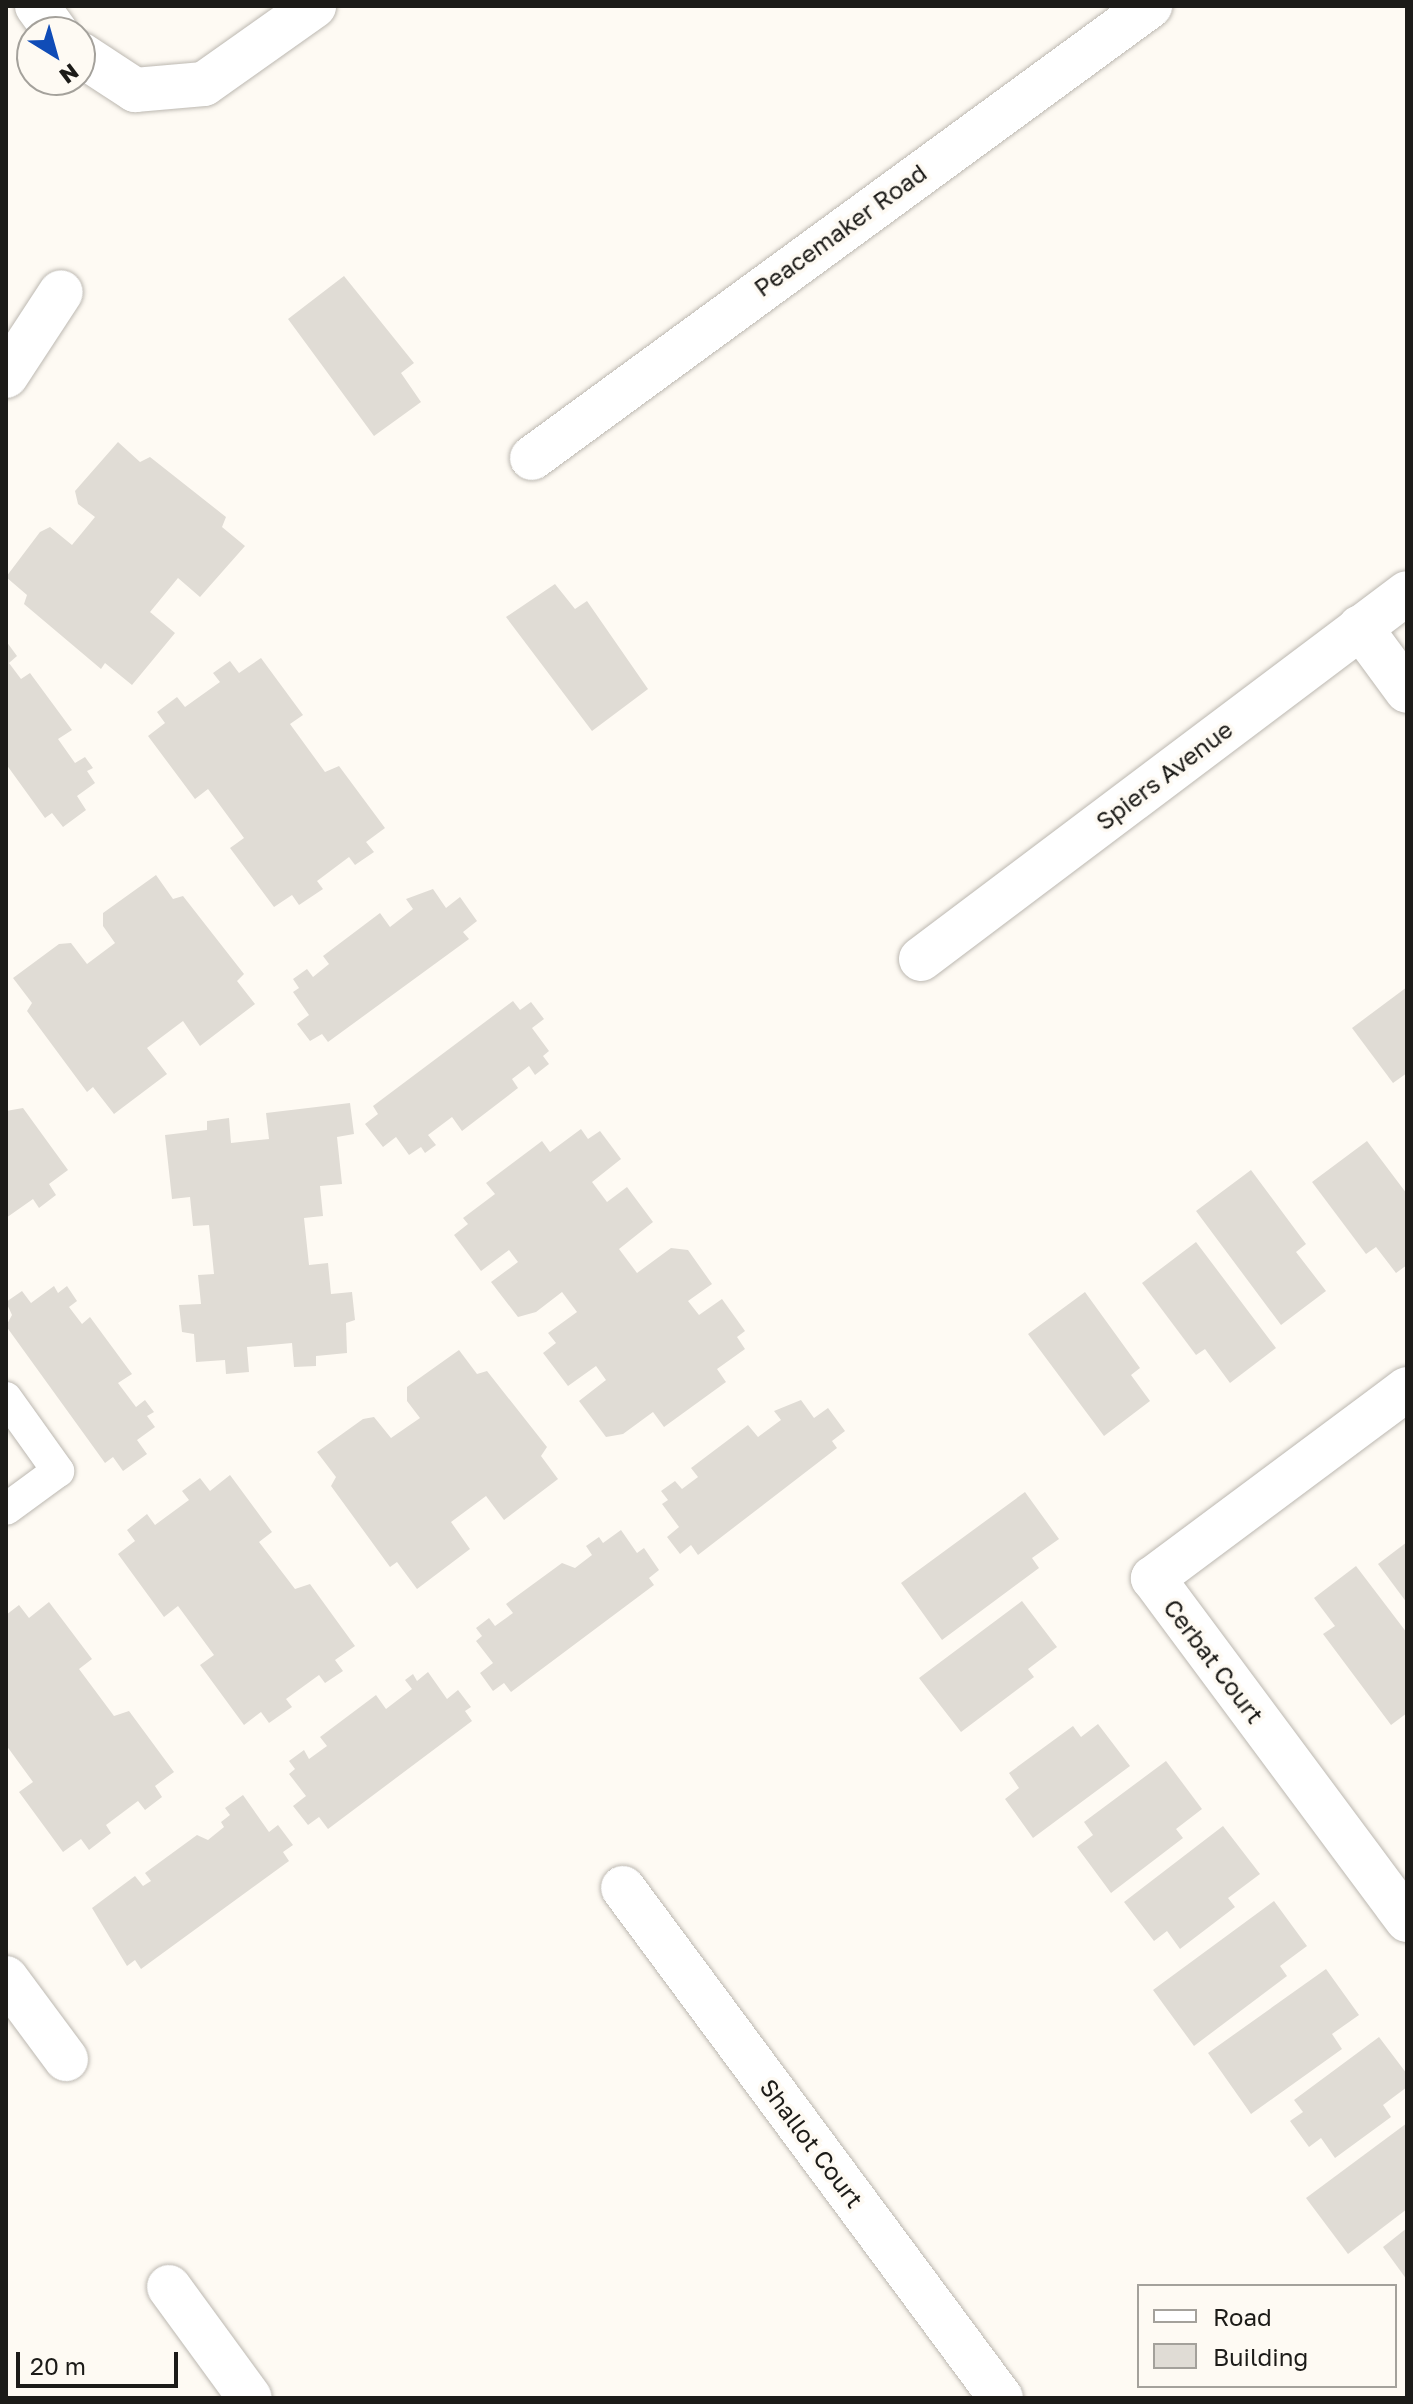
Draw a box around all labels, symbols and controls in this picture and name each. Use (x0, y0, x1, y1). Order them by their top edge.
north arrow (16, 16, 96, 96)
text: N (55, 58, 84, 90)
street label: Peacemaker Road (748, 158, 932, 302)
street label: Spiers Avenue (1090, 714, 1238, 836)
street label: Cerbat Court (1158, 1593, 1270, 1729)
street label: Shallot Court (754, 2073, 870, 2213)
legend (1137, 2284, 1397, 2388)
text: Road (1213, 2302, 1272, 2331)
scale bar (20, 2336, 182, 2386)
text: Building (1213, 2342, 1308, 2371)
text: 20 m (30, 2351, 86, 2380)

